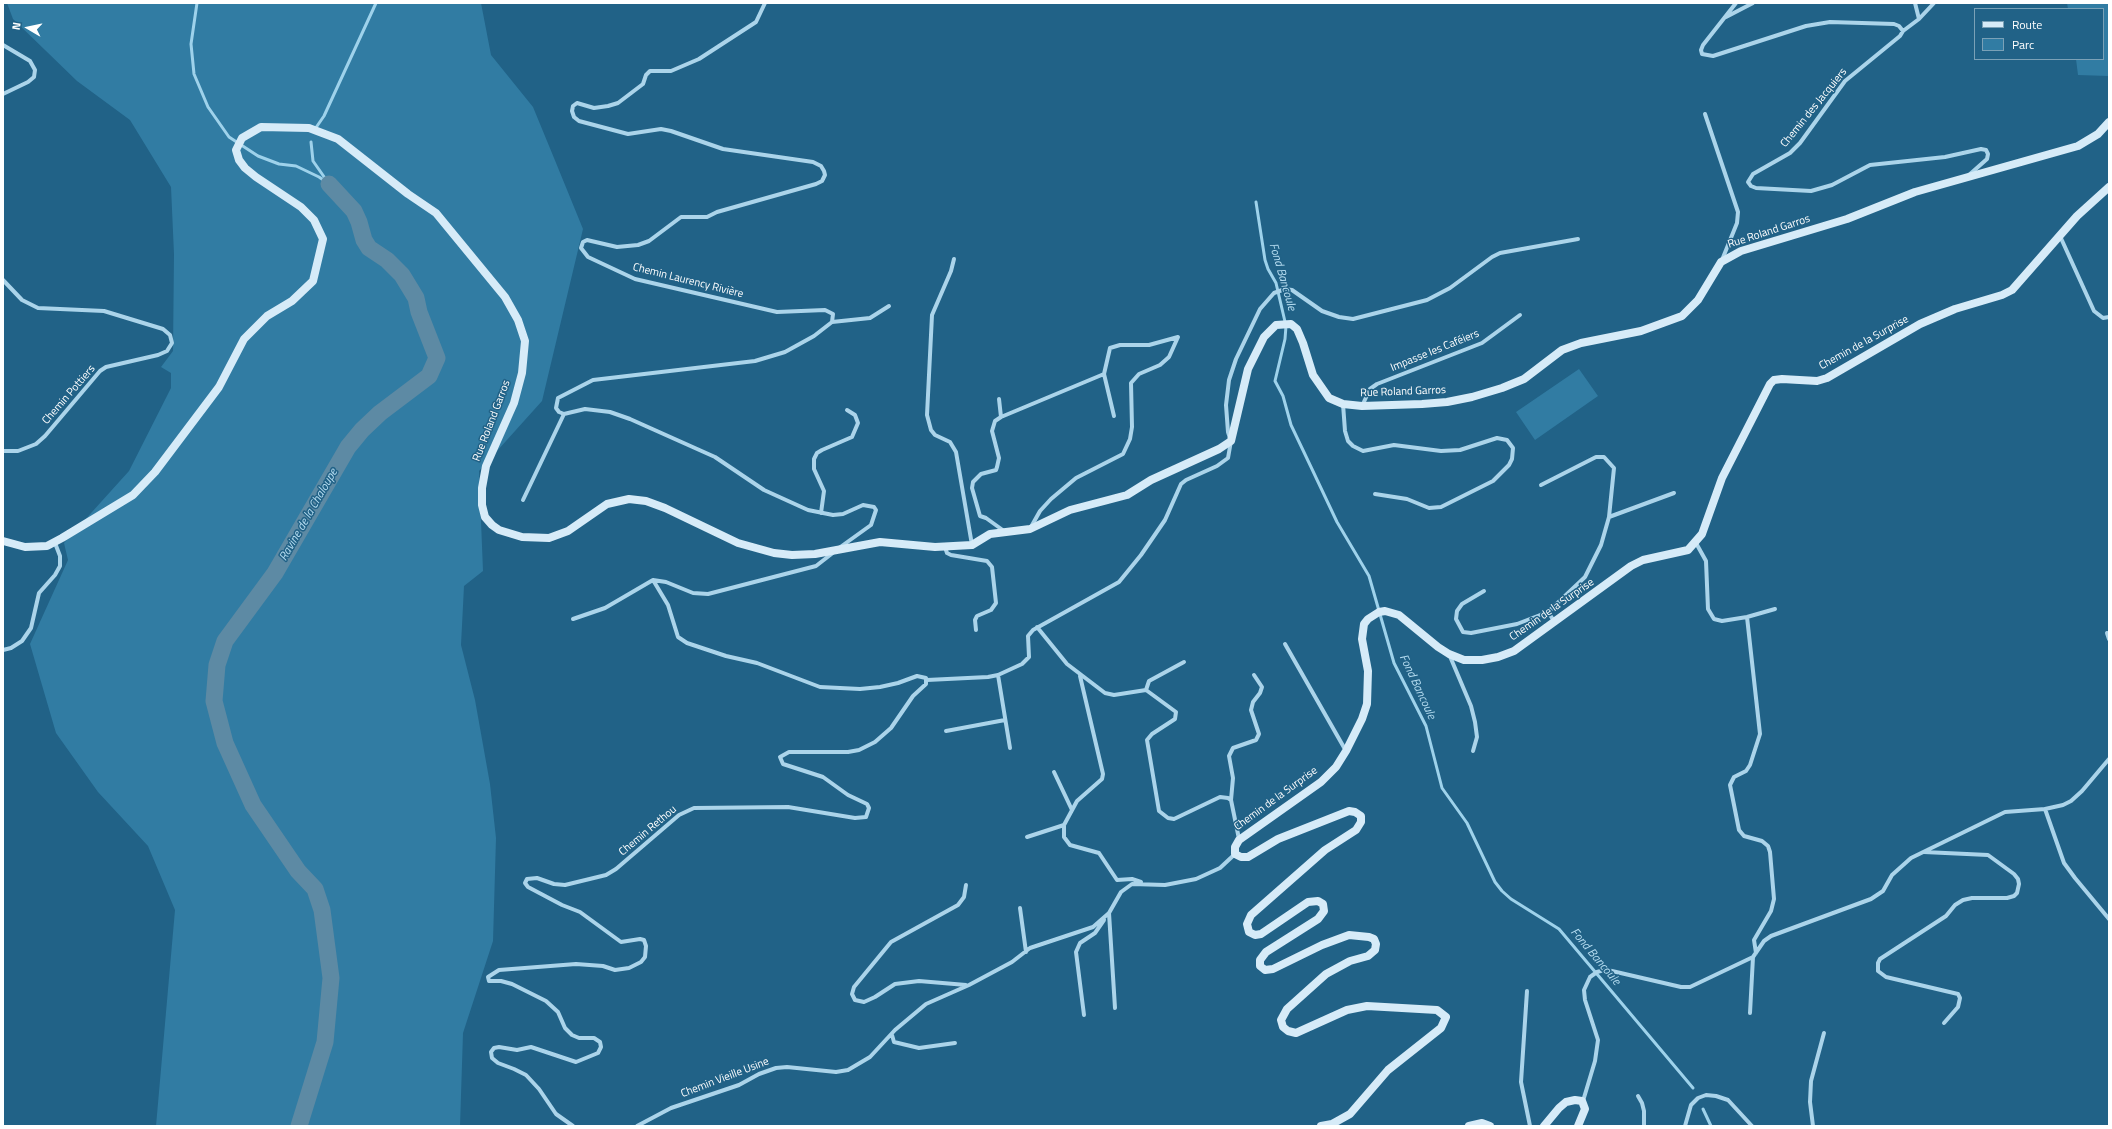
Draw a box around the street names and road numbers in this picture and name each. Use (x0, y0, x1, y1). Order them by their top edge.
street label: Chemin des Jacquiers (1778, 66, 1850, 150)
street label: Rue Roland Garros (1726, 212, 1812, 252)
street label: Chemin Laurency Rivière (631, 261, 745, 301)
street label: Chemin de la Surprise (1817, 313, 1911, 373)
street label: Impasse les Caféiers (1389, 327, 1481, 375)
street label: Chemin Pottiers (40, 363, 98, 427)
street label: Rue Roland Garros (470, 379, 514, 463)
street label: Rue Roland Garros (1360, 384, 1446, 400)
street label: Chemin de la Surprise (1507, 576, 1597, 644)
street label: Chemin de la Surprise (1232, 764, 1320, 834)
street label: Chemin Rethou (617, 803, 679, 859)
street label: Chemin Vieille Usine (679, 1055, 771, 1101)

